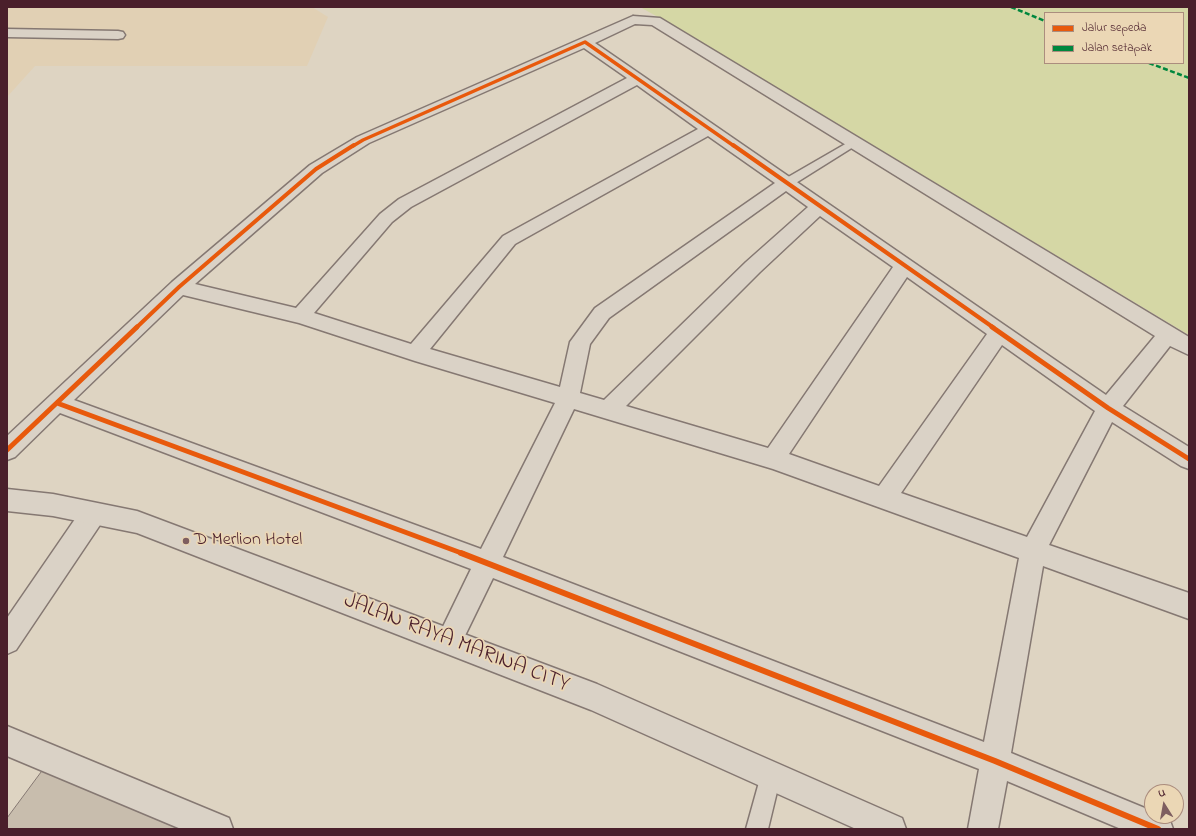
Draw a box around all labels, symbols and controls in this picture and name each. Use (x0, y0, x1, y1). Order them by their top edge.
legend (1044, 12, 1184, 64)
text: Jalur sepeda (1082, 19, 1147, 37)
text: Jalan setapak (1082, 39, 1152, 57)
place label: D Merlion Hotel (194, 530, 302, 552)
marker: D Merlion Hotel (181, 536, 191, 546)
street label: JALAN RAYA MARINA CITY (340, 589, 572, 699)
north arrow (1144, 784, 1184, 824)
text: U (1157, 785, 1167, 802)

